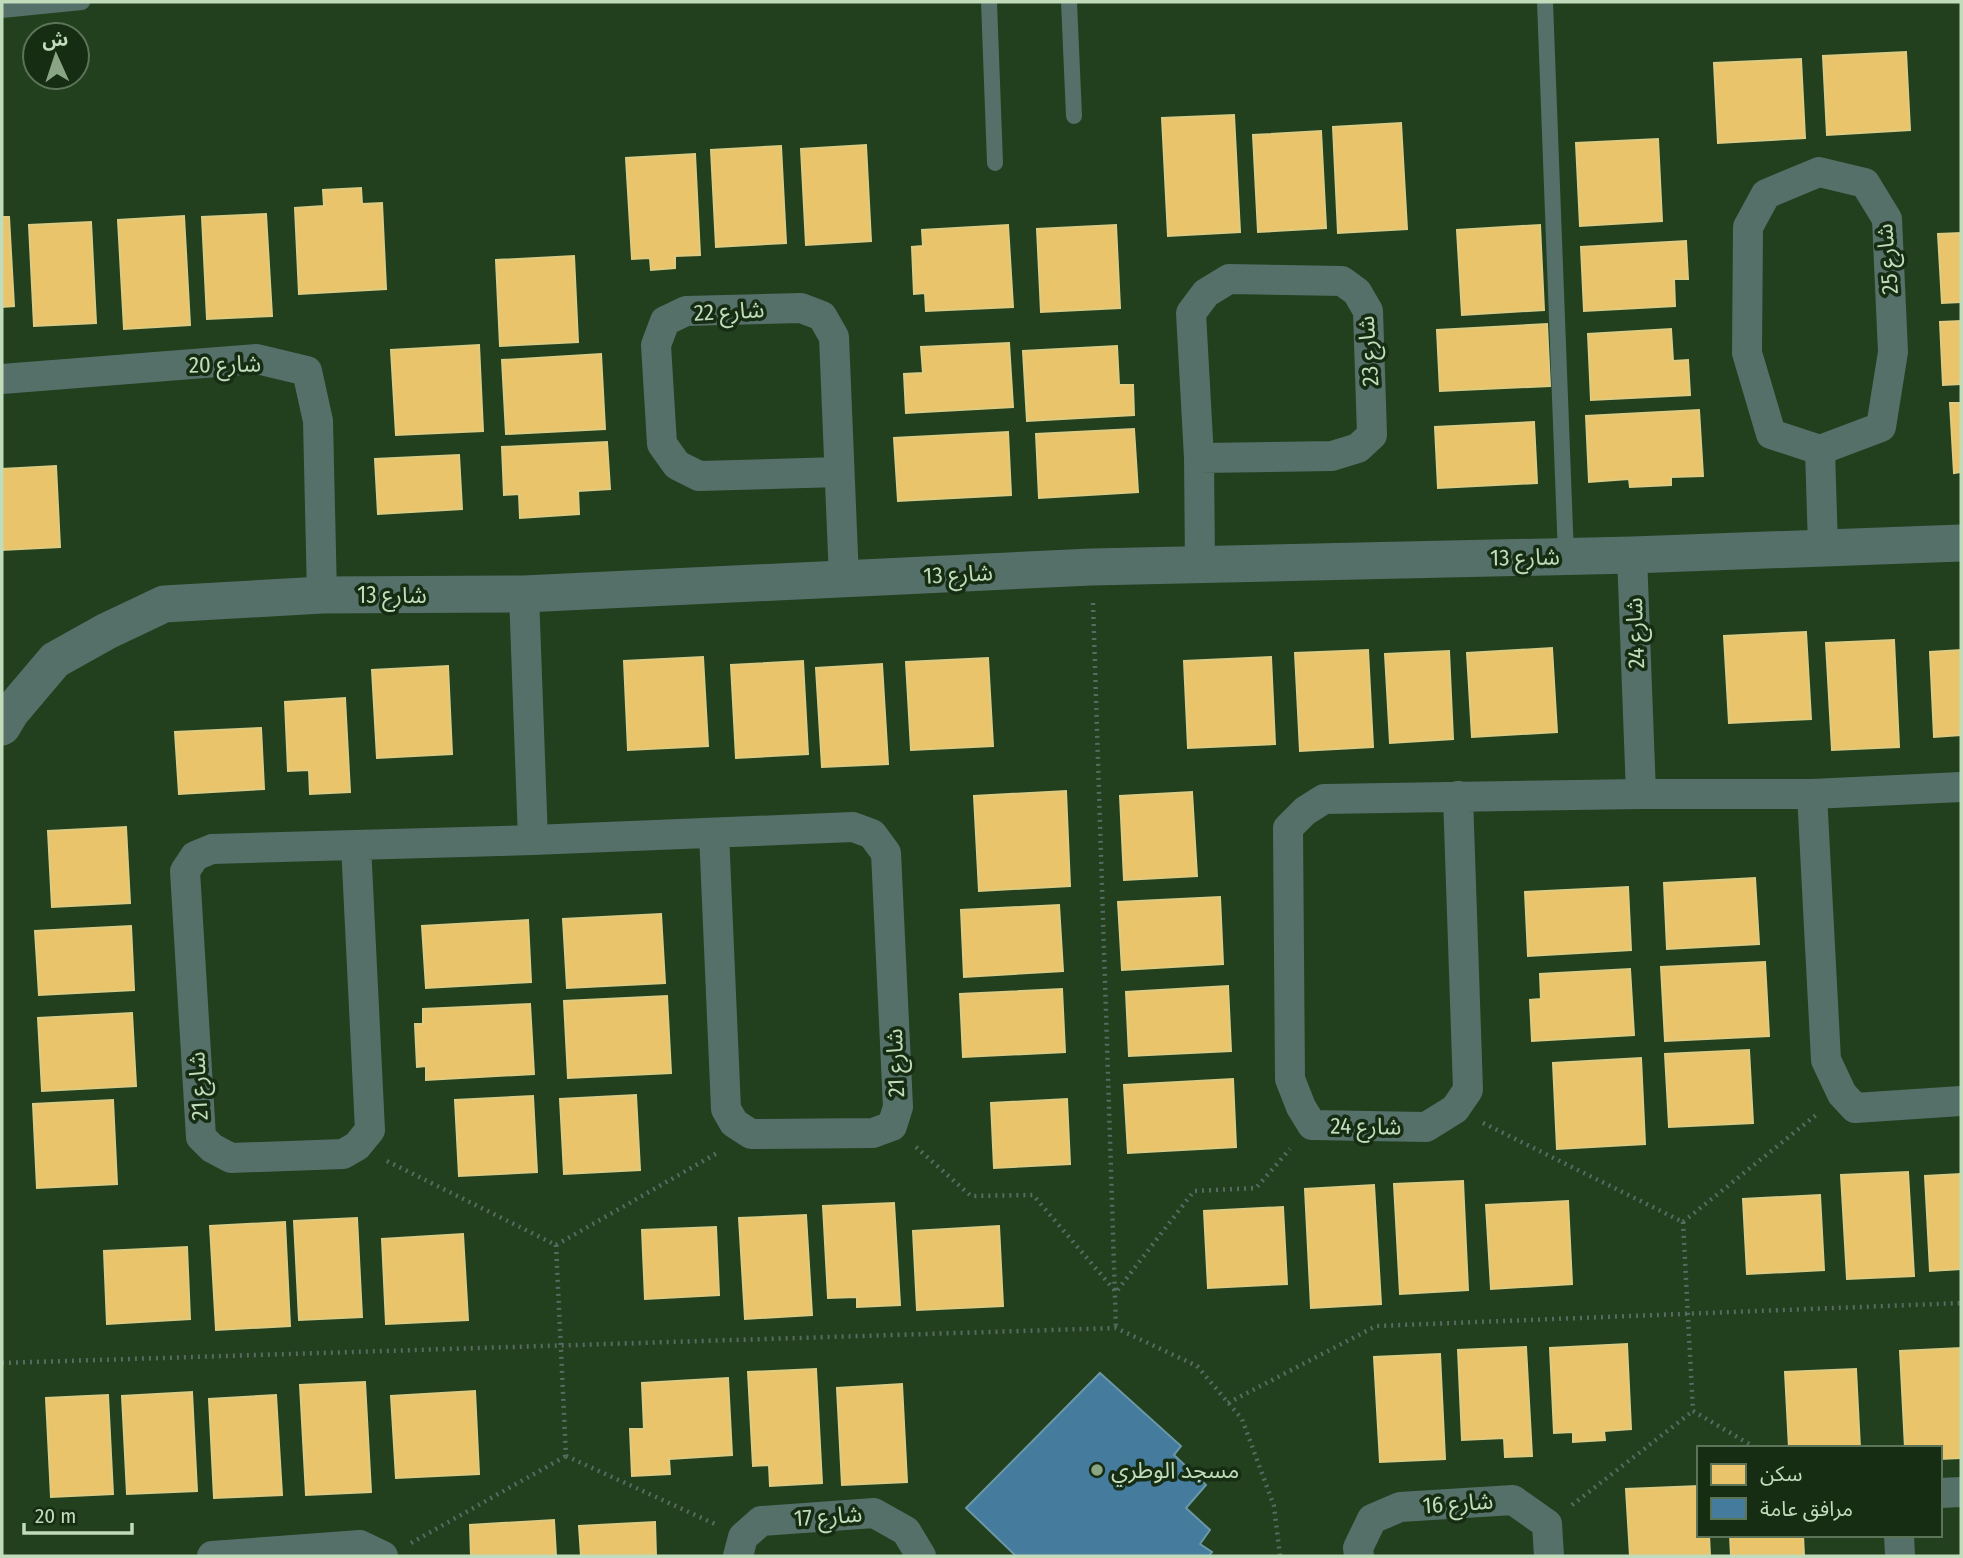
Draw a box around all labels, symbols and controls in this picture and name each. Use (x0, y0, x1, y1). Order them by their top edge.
north arrow (21, 21, 91, 91)
text: ش (42, 27, 69, 52)
street label: شارع 25 (1870, 222, 1907, 296)
street label: شارع 22 (693, 295, 765, 330)
street label: 23 شارع (1352, 315, 1387, 387)
street label: شارع 20 (189, 349, 261, 382)
street label: شارع 13 (1490, 542, 1560, 575)
street label: شارع 13 (923, 558, 994, 593)
street label: شارع 13 (357, 581, 427, 612)
street label: شارع 24 (1620, 597, 1653, 669)
street label: شارع 21 (880, 1028, 913, 1098)
street label: شارع 21 (182, 1051, 217, 1121)
street label: شارع 24 (1330, 1111, 1402, 1144)
legend (1697, 1446, 1942, 1537)
place label: مسجد الوطري (1111, 1456, 1239, 1487)
text: سكن (1760, 1461, 1802, 1487)
marker: مسجد الوطري (1089, 1462, 1105, 1478)
street label: شارع 16 (1422, 1487, 1494, 1522)
scale bar (24, 1492, 133, 1536)
text: مرافق عامة (1760, 1496, 1853, 1522)
street label: شارع 17 (793, 1500, 863, 1535)
text: 20 m (35, 1503, 76, 1529)

